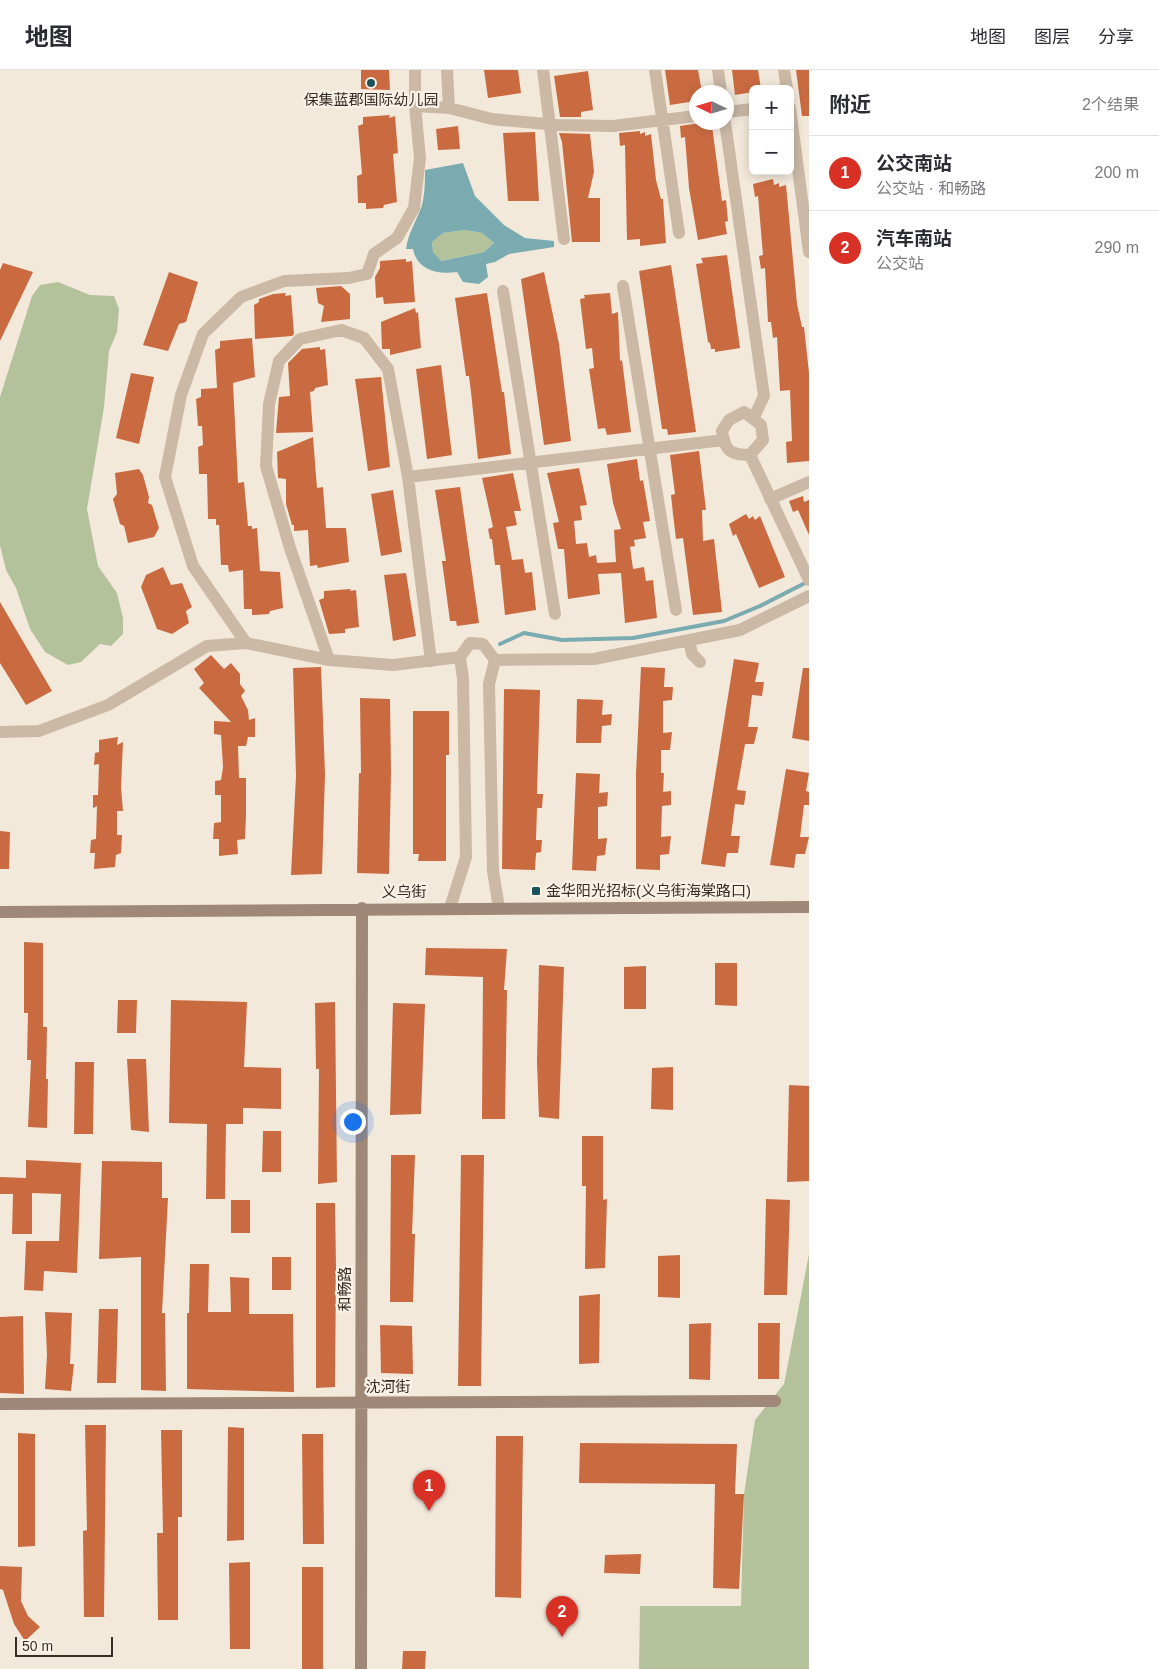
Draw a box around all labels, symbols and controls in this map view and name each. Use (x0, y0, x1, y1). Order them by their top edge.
text: 地图 (25, 23, 73, 50)
text: 地图 (970, 27, 1006, 47)
text: 图层 (1034, 27, 1070, 47)
text: 分享 (1098, 27, 1134, 47)
marker: 保集蓝郡国际幼儿园 (365, 77, 377, 89)
north arrow (689, 85, 734, 130)
map controls (749, 85, 794, 175)
button: + (749, 85, 794, 130)
place label: 保集蓝郡国际幼儿园 (303, 91, 439, 108)
text: 附近 (829, 93, 871, 116)
text: 2个结果 (1082, 96, 1139, 113)
button: − (749, 130, 794, 175)
text: 公交南站 (876, 153, 952, 174)
text: 1 (841, 164, 849, 181)
text: 200 m (1095, 164, 1139, 181)
text: 公交站 · 和畅路 (876, 180, 986, 197)
text: 汽车南站 (876, 228, 952, 249)
text: 2 (841, 239, 849, 256)
text: 290 m (1095, 239, 1139, 256)
text: 公交站 (876, 255, 924, 272)
place label: 金华阳光招标(义乌街海棠路口) (546, 882, 751, 899)
street label: 义乌街 (381, 883, 427, 900)
marker: 金华阳光招标(义乌街海棠路口) (530, 885, 542, 897)
your location (340, 1109, 366, 1135)
street label: 和畅路 (336, 1266, 353, 1312)
street label: 沈河街 (365, 1378, 411, 1395)
pin: 1 (413, 1470, 445, 1511)
pin: 2 (546, 1596, 578, 1637)
scale bar (15, 1634, 112, 1657)
text: 50 m (22, 1638, 53, 1654)

